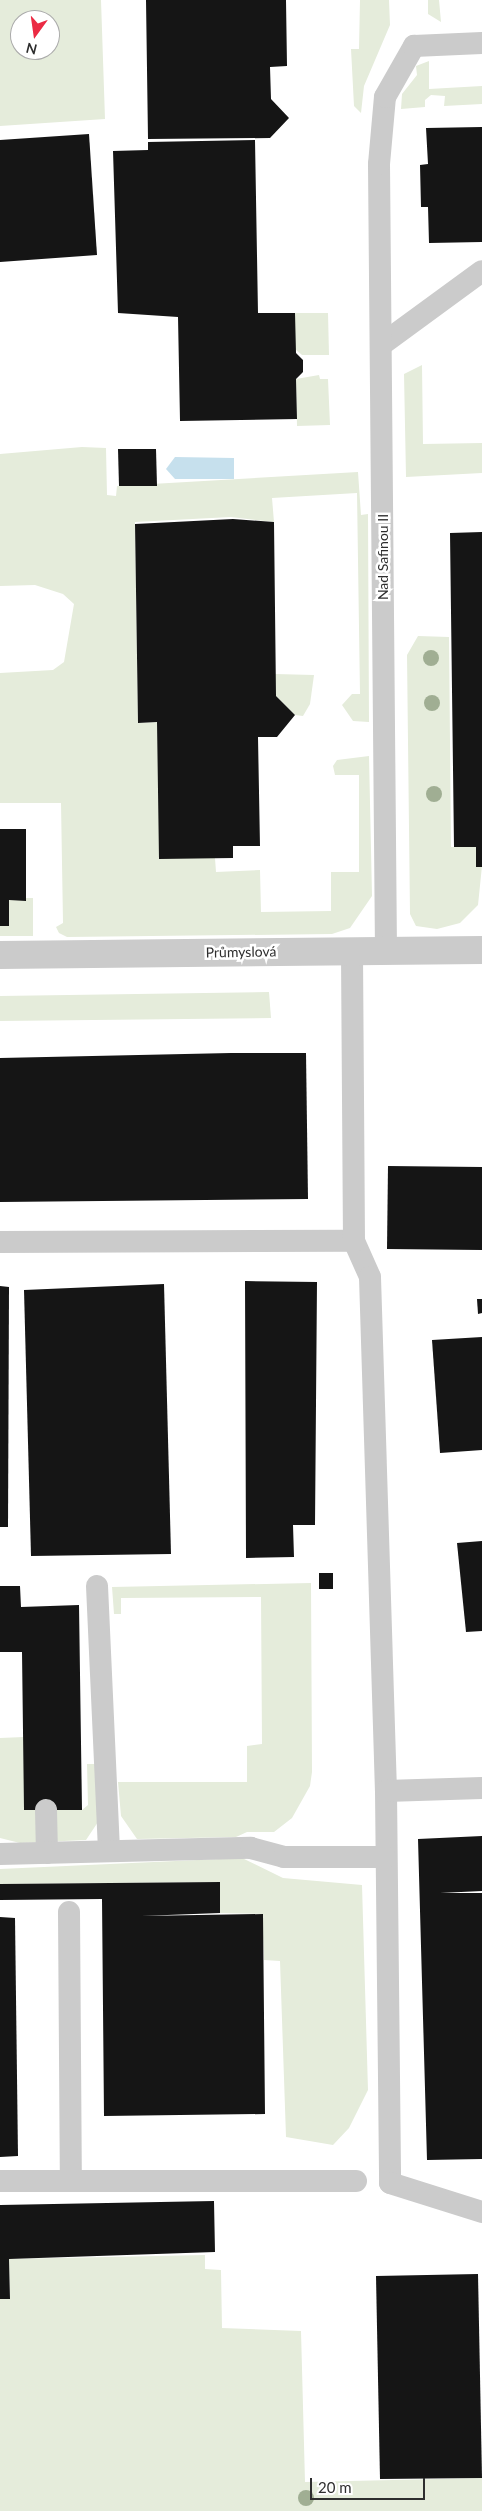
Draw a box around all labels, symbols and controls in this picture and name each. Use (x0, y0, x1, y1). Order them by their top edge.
north arrow (10, 10, 60, 60)
text: N (24, 40, 39, 59)
street label: Nad Safinou II (375, 514, 391, 600)
street label: Průmyslová (205, 943, 277, 961)
scale bar (312, 2468, 427, 2500)
text: 20 m (318, 2478, 352, 2496)

